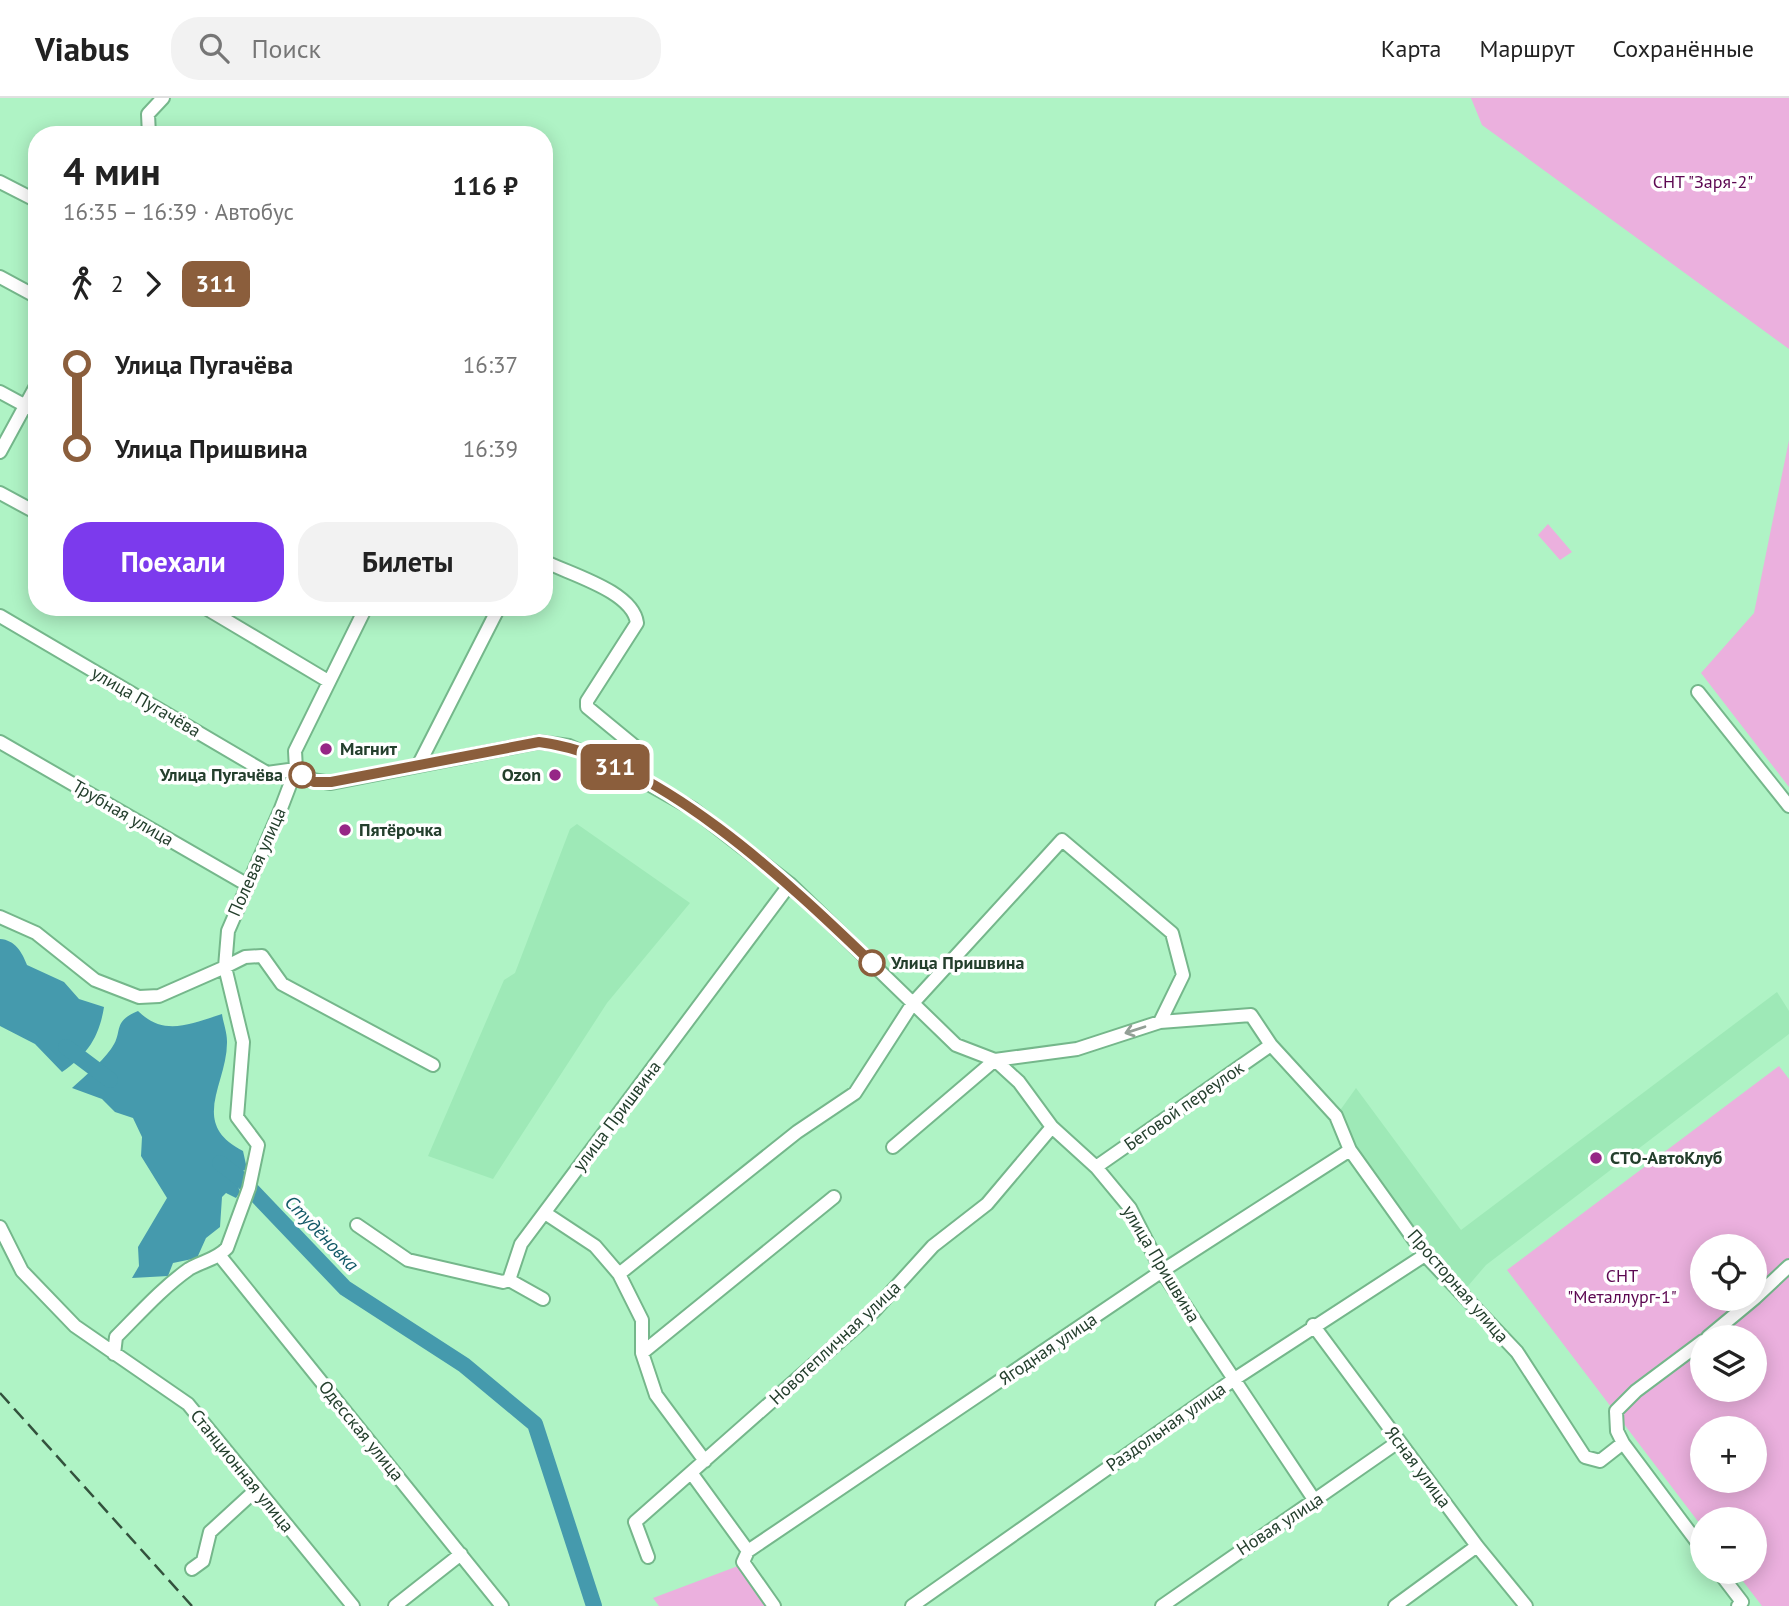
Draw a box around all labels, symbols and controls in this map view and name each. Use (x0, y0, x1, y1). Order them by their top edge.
search box (171, 17, 661, 80)
text: Viabus (35, 27, 129, 70)
icon: search (195, 29, 233, 67)
text: Поиск (251, 32, 321, 65)
text: Карта (1381, 33, 1441, 64)
text: Маршрут (1479, 33, 1574, 64)
text: Сохранённые (1612, 33, 1754, 64)
text: 4 мин (63, 146, 161, 195)
text: 116 ₽ (452, 169, 518, 202)
park label: СНТ "Заря-2" (1653, 170, 1753, 193)
text: 16:35 – 16:39 · Автобус (63, 197, 294, 226)
icon: walk (63, 265, 101, 303)
icon: forward (134, 265, 172, 303)
text: 311 (196, 268, 236, 299)
text: 2 (111, 269, 124, 298)
text: Улица Пугачёва (115, 348, 293, 381)
text: 16:37 (463, 350, 518, 379)
text: Улица Пришвина (115, 432, 308, 465)
text: 16:39 (463, 434, 518, 463)
button: Поехали (63, 522, 284, 602)
button: Билеты (298, 522, 518, 602)
street label: улица Пугачёва (88, 661, 205, 742)
place label: Магнит (340, 737, 398, 760)
marker: Магнит (318, 741, 334, 757)
line badge: 311 (575, 744, 655, 790)
text: 311 (595, 751, 635, 782)
marker: Улица Пугачёва (289, 762, 315, 788)
place label: Улица Пугачёва (159, 763, 283, 786)
place label: Ozon (502, 763, 541, 786)
marker: Ozon (547, 767, 563, 783)
street label: Трубная улица (68, 774, 178, 851)
street label: Полевая улица (222, 804, 291, 920)
place label: Пятёрочка (359, 818, 442, 841)
marker: Пятёрочка (337, 822, 353, 838)
marker: Улица Пришвина (859, 950, 885, 976)
place label: Улица Пришвина (890, 951, 1024, 974)
one-way arrow (1124, 1025, 1146, 1038)
street label: Беговой переулок (1119, 1055, 1248, 1155)
street label: улица Пришвина (567, 1056, 666, 1176)
place label: СТО-АвтоКлуб (1610, 1146, 1723, 1169)
marker: СТО-АвтоКлуб (1588, 1150, 1604, 1166)
water label: Студёновка (280, 1190, 365, 1276)
street label: улица Пришвина (1117, 1201, 1205, 1327)
street label: Просторная улица (1403, 1224, 1514, 1347)
map controls (1690, 1234, 1767, 1584)
button: locate (1690, 1234, 1767, 1311)
park label: СНТ "Металлург-1" (1567, 1264, 1677, 1308)
street label: Новотепличная улица (764, 1276, 905, 1409)
street label: Ягодная улица (994, 1307, 1101, 1390)
button: layers (1690, 1325, 1767, 1402)
street label: Одесская улица (314, 1376, 409, 1486)
street label: Раздольная улица (1101, 1377, 1230, 1476)
street label: Станционная улица (186, 1404, 299, 1537)
button: + (1690, 1416, 1767, 1493)
street label: Ясная улица (1380, 1421, 1457, 1512)
street label: Новая улица (1232, 1487, 1327, 1560)
button: − (1690, 1507, 1767, 1584)

